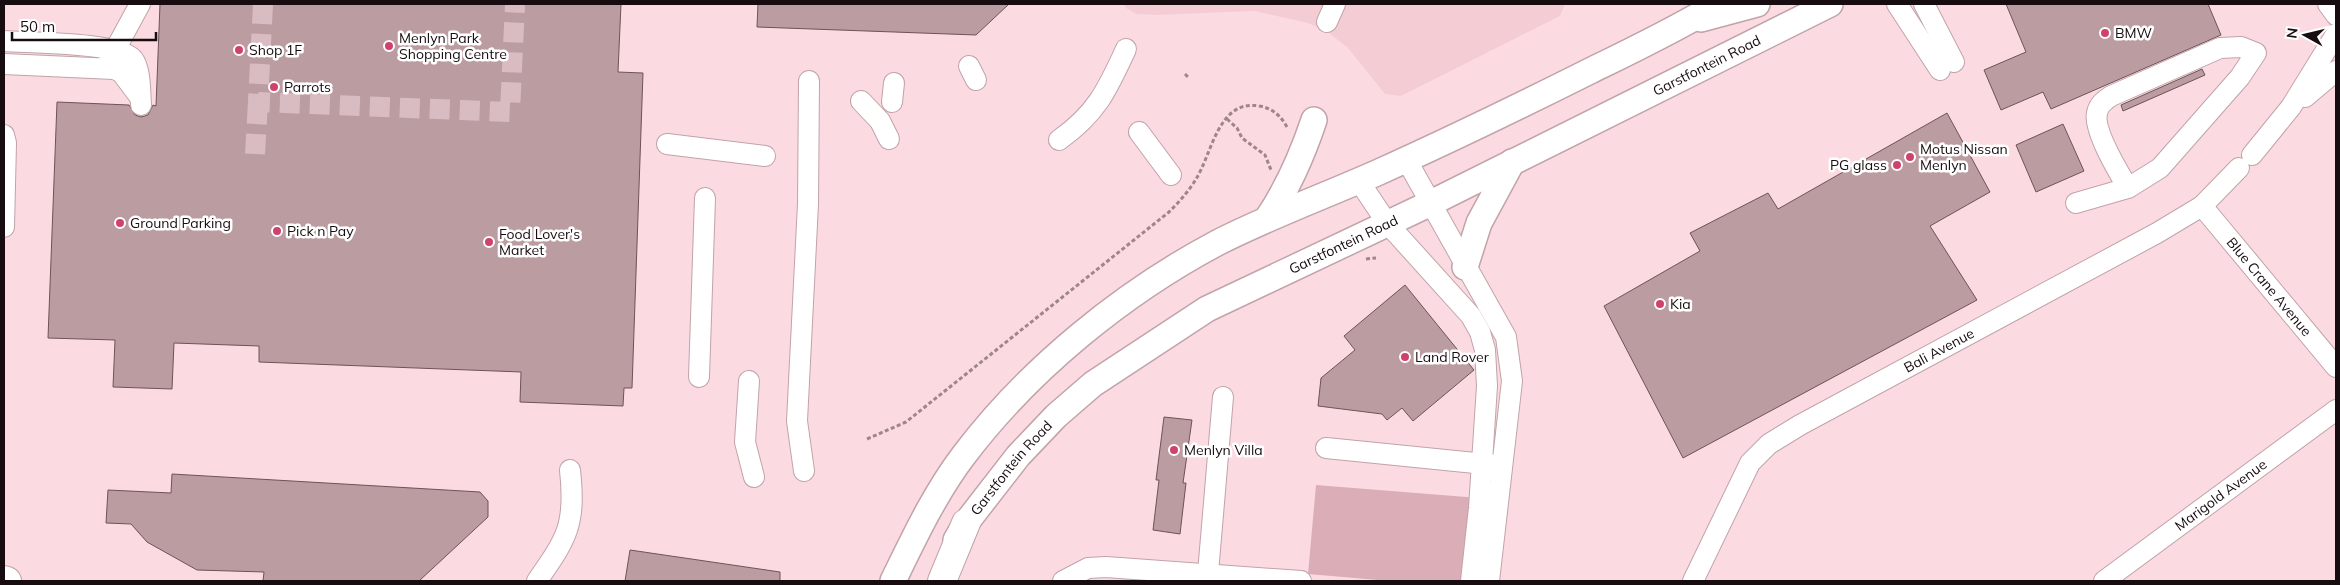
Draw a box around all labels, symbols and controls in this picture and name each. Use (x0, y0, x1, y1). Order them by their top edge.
scale bar (12, 10, 156, 42)
north arrow (2280, 10, 2330, 60)
text: 50 m (20, 17, 55, 36)
place label: BMW (2115, 24, 2153, 42)
marker: BMW (2099, 27, 2111, 39)
text: N (2282, 27, 2302, 40)
place label: Menlyn Park Shopping Centre (399, 29, 507, 63)
street label: Garstfontein Road (1650, 31, 1764, 100)
marker: Menlyn Park Shopping Centre (383, 40, 395, 52)
place label: Shop 1F (249, 41, 302, 59)
marker: Shop 1F (233, 44, 245, 56)
place label: Parrots (284, 78, 331, 96)
marker: Parrots (268, 81, 280, 93)
place label: Motus Nissan Menlyn (1920, 140, 2008, 174)
marker: Motus Nissan Menlyn (1904, 151, 1916, 163)
place label: PG glass (1830, 156, 1887, 174)
marker: PG glass (1891, 159, 1903, 171)
street label: Garstfontein Road (1286, 211, 1401, 278)
place label: Ground Parking (130, 214, 231, 232)
marker: Ground Parking (114, 217, 126, 229)
place label: Pick n Pay (287, 222, 354, 240)
marker: Pick n Pay (271, 225, 283, 237)
place label: Food Lover's Market (499, 225, 580, 259)
street label: Blue Crane Avenue (2223, 233, 2316, 340)
marker: Food Lover's Market (483, 236, 495, 248)
place label: Kia (1670, 295, 1691, 313)
marker: Kia (1654, 298, 1666, 310)
street label: Bali Avenue (1901, 324, 1977, 376)
place label: Land Rover (1415, 348, 1490, 366)
marker: Land Rover (1399, 351, 1411, 363)
street label: Garstfontein Road (966, 417, 1056, 519)
place label: Menlyn Villa (1184, 441, 1263, 459)
marker: Menlyn Villa (1168, 444, 1180, 456)
street label: Marigold Avenue (2171, 455, 2270, 535)

